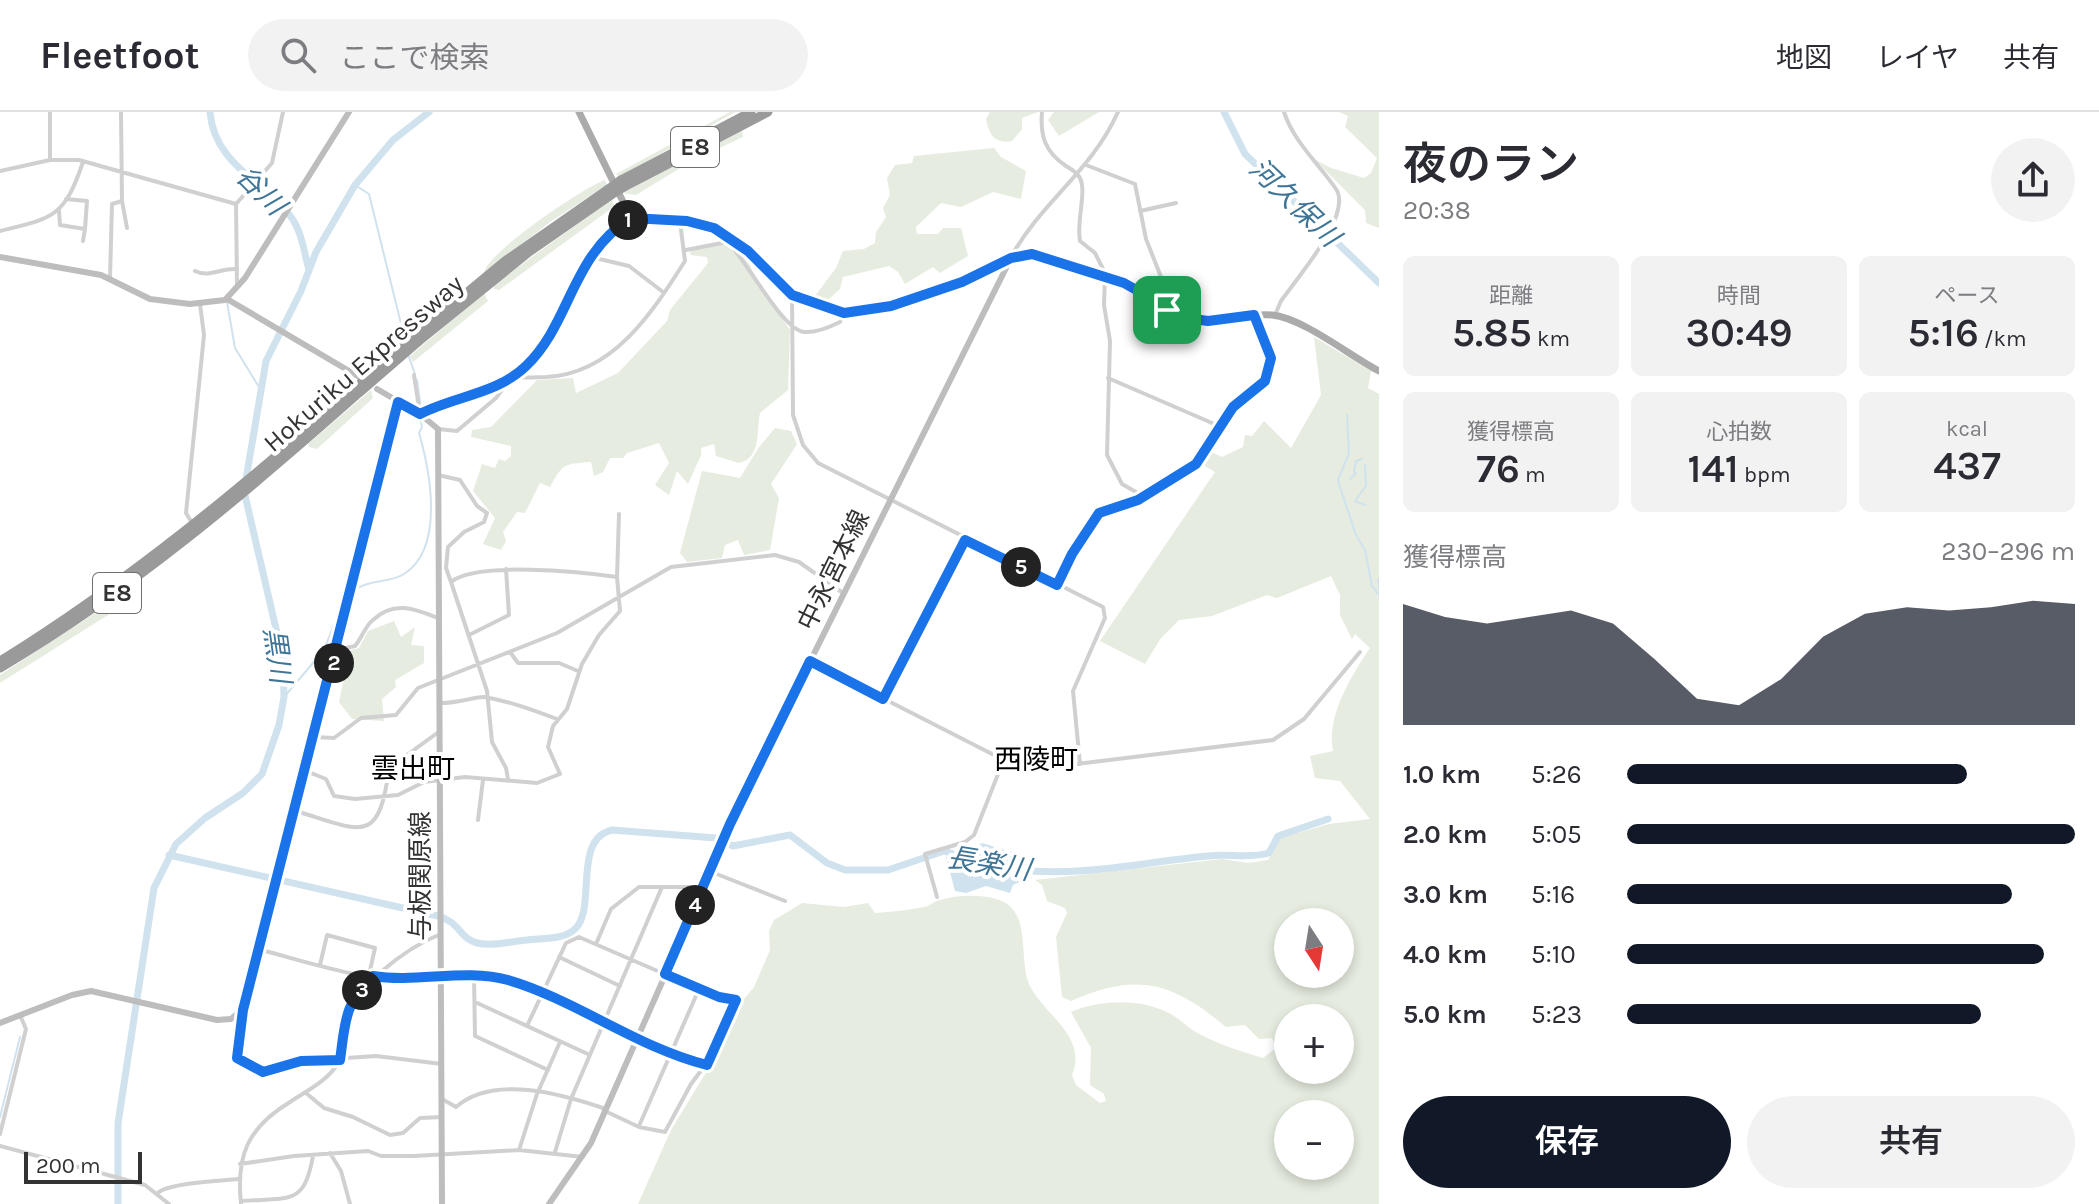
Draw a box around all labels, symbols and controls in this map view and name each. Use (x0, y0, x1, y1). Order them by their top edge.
search box (248, 19, 808, 91)
text: Fleetfoot (40, 33, 200, 78)
icon: search (276, 33, 320, 77)
text: ここで検索 (340, 40, 490, 76)
text: 地図 (1776, 41, 1832, 74)
text: レイヤ (1876, 41, 1959, 74)
text: 共有 (2003, 41, 2059, 74)
road number: E8 (671, 127, 719, 167)
button: share (1991, 138, 2075, 222)
text: 夜のラン (1403, 139, 1579, 190)
water label: 河久保川 (1243, 152, 1349, 255)
water label: 谷川 (229, 159, 294, 224)
text: 20:38 (1403, 195, 1471, 226)
pin: 1 (608, 200, 648, 240)
text: 1 (624, 207, 632, 233)
street label: Hokuriku Expressway (257, 268, 469, 458)
pin (1133, 276, 1201, 344)
text: 距離 (1489, 283, 1533, 309)
text: 時間 (1717, 283, 1761, 309)
text: ペース (1935, 283, 1999, 309)
icon: arrive (1145, 288, 1189, 332)
text: 5.85 (1452, 309, 1532, 356)
text: 30:49 (1685, 309, 1793, 356)
text: 5:16 (1907, 309, 1979, 356)
text: km (1532, 326, 1570, 352)
text: /km (1979, 326, 2027, 352)
text: kcal (1946, 416, 1988, 442)
text: 獲得標高 (1467, 419, 1555, 445)
text: 心拍数 (1706, 419, 1772, 445)
text: 437 (1933, 442, 2001, 489)
text: 76 (1476, 445, 1520, 492)
text: 141 (1687, 445, 1739, 492)
text: m (1520, 462, 1546, 488)
text: bpm (1739, 462, 1791, 488)
street label: 中永宮本線 (791, 505, 876, 635)
text: 230–296 m (1941, 536, 2075, 567)
text: 獲得標高 (1403, 542, 1507, 573)
pin: 5 (1001, 547, 1041, 587)
text: 5 (1015, 554, 1027, 580)
road number: E8 (93, 573, 141, 613)
water label: 黒川 (257, 625, 298, 688)
pin: 2 (314, 643, 354, 683)
text: 2 (327, 650, 341, 676)
district label: 西陵町 (994, 743, 1078, 776)
district label: 雲出町 (371, 752, 455, 785)
text: 1.0 km (1403, 759, 1481, 790)
text: 5:26 (1531, 759, 1582, 790)
street label: 与板関原線 (405, 811, 436, 941)
text: 2.0 km (1403, 819, 1487, 850)
text: 5:05 (1531, 819, 1582, 850)
water label: 長楽川 (945, 841, 1036, 887)
text: 3.0 km (1403, 879, 1488, 910)
text: 5:16 (1531, 879, 1575, 910)
pin: 4 (675, 885, 715, 925)
text: 4 (688, 892, 702, 918)
north arrow (1274, 908, 1354, 988)
map controls (1274, 908, 1354, 1180)
text: 4.0 km (1403, 939, 1487, 970)
text: 5:10 (1531, 939, 1576, 970)
pin: 3 (342, 970, 382, 1010)
text: 3 (355, 977, 369, 1003)
text: 5.0 km (1403, 999, 1487, 1030)
text: 5:23 (1531, 999, 1582, 1030)
button: + (1274, 1004, 1354, 1084)
button: 保存 (1403, 1096, 1731, 1188)
button: 共有 (1747, 1096, 2075, 1188)
button: − (1274, 1100, 1354, 1180)
scale bar (24, 1148, 142, 1184)
text: 200 m (36, 1153, 101, 1179)

